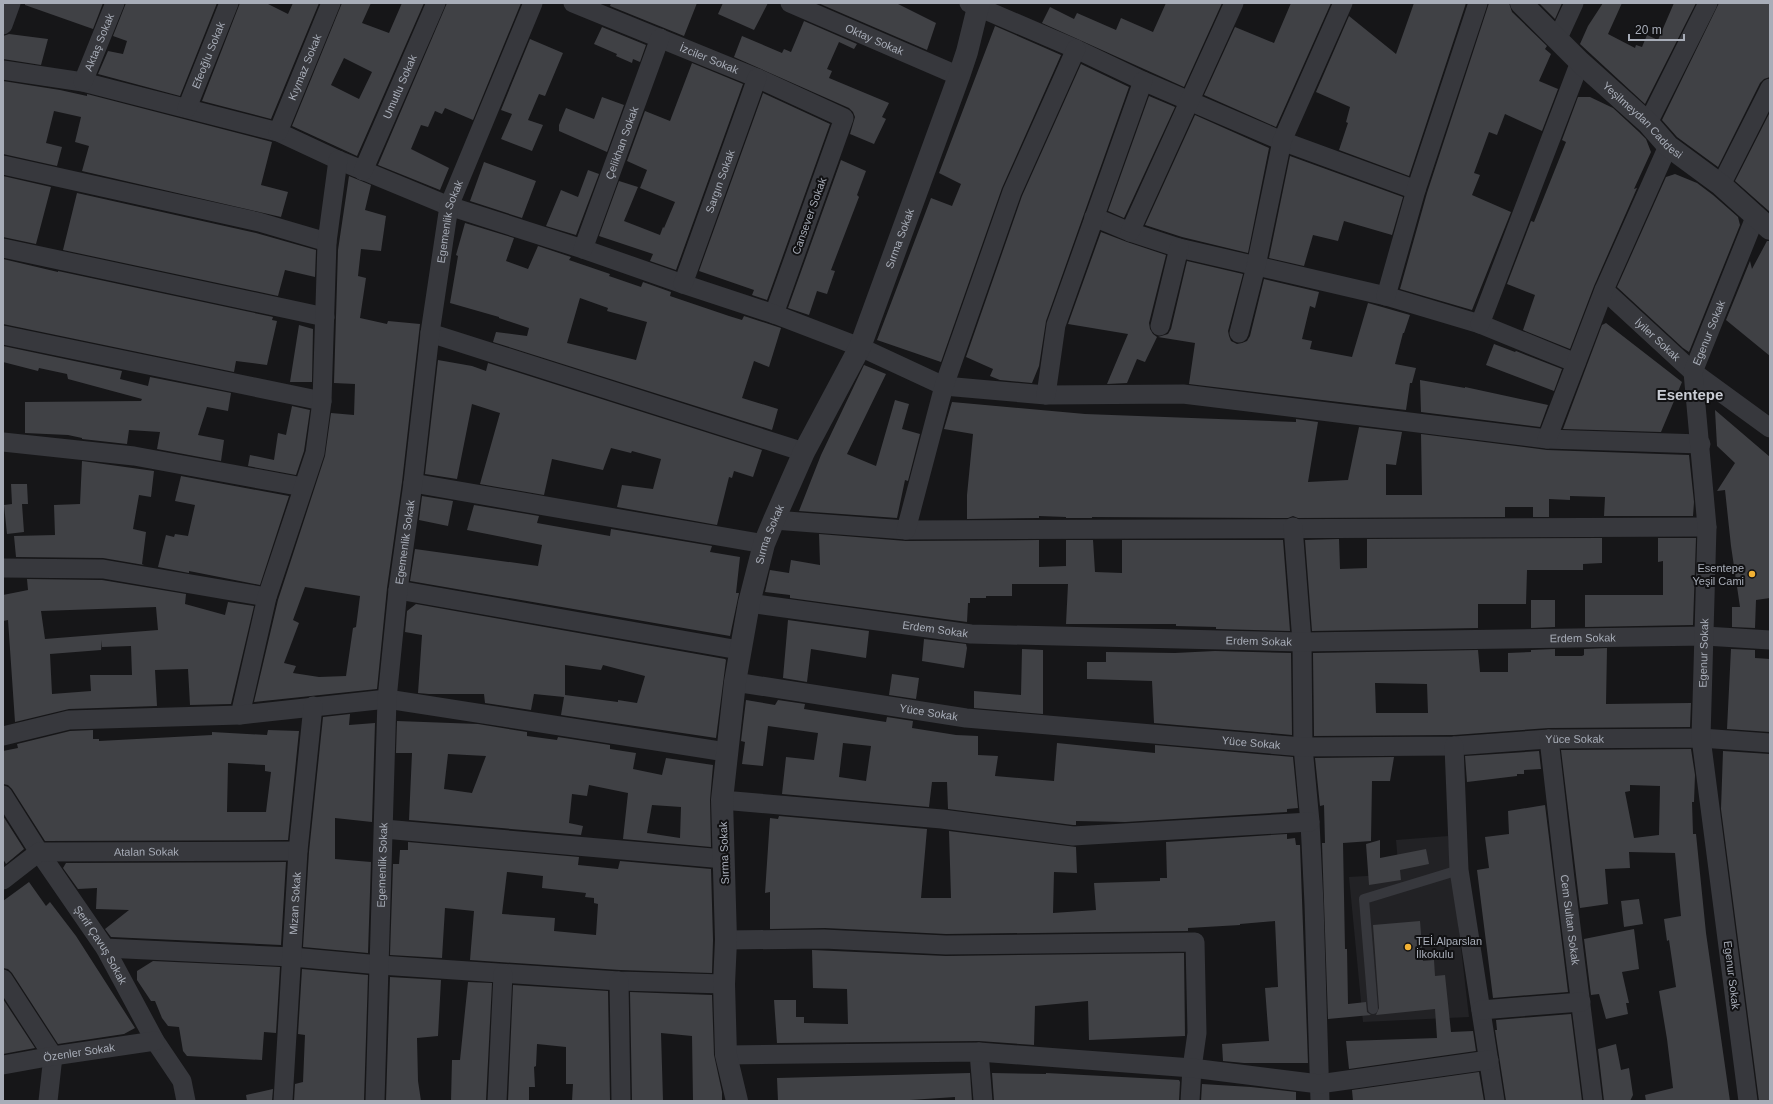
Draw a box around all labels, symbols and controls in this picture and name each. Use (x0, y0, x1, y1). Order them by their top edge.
street label: Aktaş Sokak (82, 11, 116, 73)
scale bar (1629, 16, 1684, 42)
street label: Efeoğlu Sokak (189, 19, 227, 90)
street label: Oktay Sokak (843, 22, 906, 58)
text: 20 m (1635, 23, 1662, 37)
street label: Kıymaz Sokak (286, 32, 324, 102)
street label: İzciler Sokak (678, 41, 741, 76)
street label: Umutlu Sokak (381, 52, 419, 120)
street label: Yeşilmeydan Caddesi (1600, 79, 1685, 161)
street label: Çelikhan Sokak (603, 104, 641, 181)
street label: Sargın Sokak (703, 148, 737, 215)
street label: Cansever Sokak (790, 176, 829, 256)
street label: Egemenlik Sokak (435, 178, 465, 264)
street label: Sırma Sokak (883, 206, 916, 270)
street label: Egenur Sokak (1690, 298, 1727, 367)
street label: İyiler Sokak (1633, 316, 1683, 364)
district label: Esentepe (1657, 386, 1723, 403)
street label: Egemenlik Sokak (393, 499, 417, 585)
street label: Sırma Sokak (753, 502, 786, 566)
place label: Esentepe Yeşil Cami (1692, 562, 1744, 587)
marker: Esentepe Yeşil Cami (1747, 569, 1757, 579)
street label: Erdem Sokak (902, 618, 969, 640)
street label: Egenur Sokak (1696, 618, 1710, 688)
street label: Erdem Sokak (1550, 631, 1616, 644)
street label: Erdem Sokak (1226, 634, 1292, 648)
street label: Yüce Sokak (899, 702, 959, 723)
street label: Yüce Sokak (1545, 733, 1605, 745)
street label: Yüce Sokak (1221, 734, 1281, 751)
street label: Sırma Sokak (717, 821, 731, 885)
street label: Egemenlik Sokak (375, 822, 389, 908)
street label: Atalan Sokak (114, 845, 179, 858)
street label: Mizan Sokak (287, 871, 303, 935)
street label: Cem Sultan Sokak (1559, 874, 1582, 966)
street label: Şerif Çavuş Sokak (72, 903, 130, 987)
place label: TEİ.Alparslan İlkokulu (1416, 935, 1482, 960)
street label: Egenur Sokak (1722, 940, 1742, 1011)
marker: TEİ.Alparslan İlkokulu (1403, 942, 1413, 952)
street label: Özenler Sokak (42, 1041, 116, 1064)

